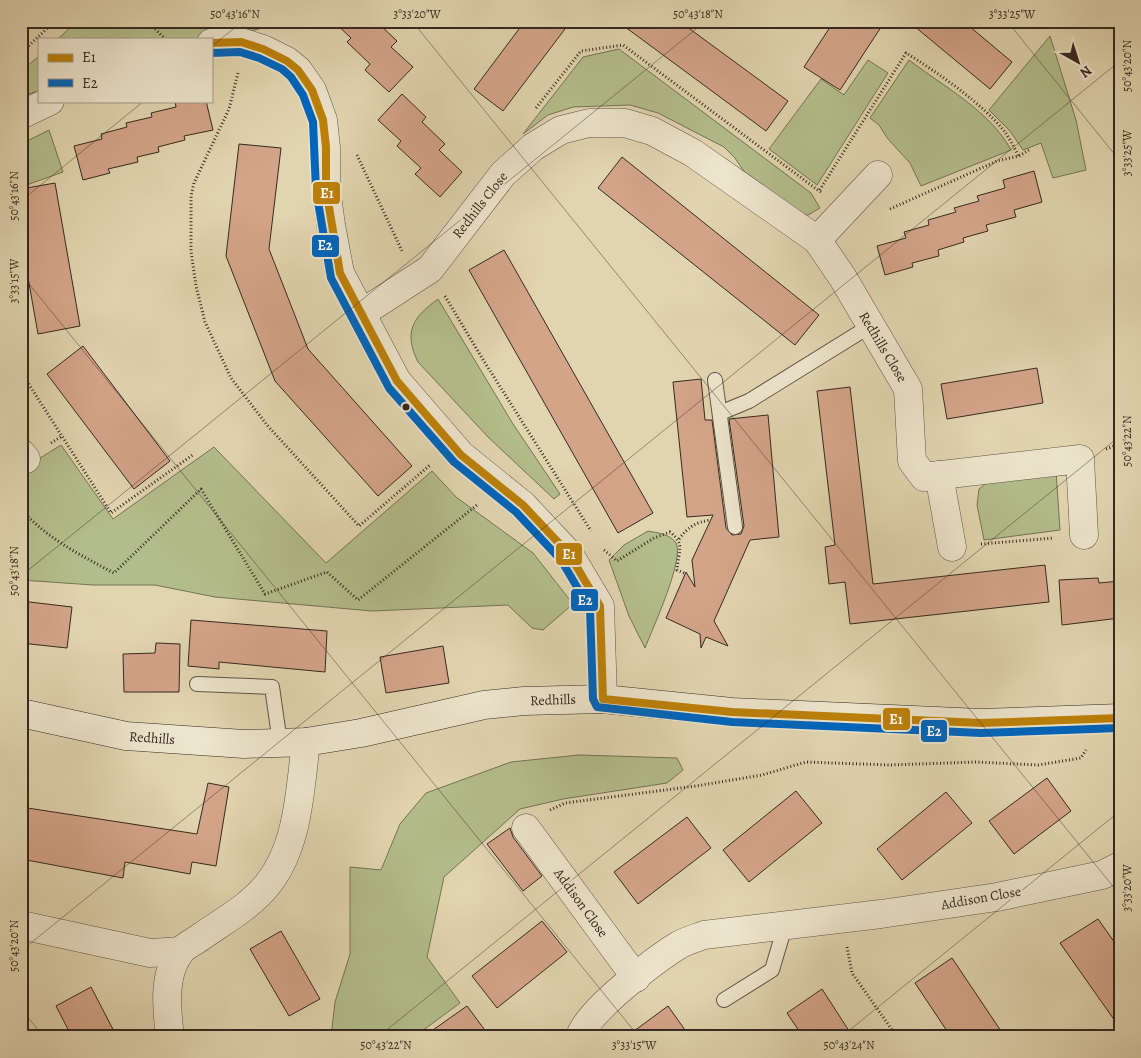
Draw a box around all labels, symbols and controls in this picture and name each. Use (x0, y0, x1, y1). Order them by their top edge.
text: 50°43'16"N (210, 6, 260, 22)
text: 3°33'20"W (393, 6, 442, 22)
text: 50°43'18"N (673, 6, 723, 22)
text: 3°33'25"W (989, 6, 1036, 22)
legend (38, 38, 212, 102)
north arrow (1054, 38, 1104, 88)
text: 50°43'20"N (1119, 40, 1135, 92)
text: E1 (82, 47, 96, 67)
text: N (1076, 61, 1096, 82)
text: E2 (82, 73, 98, 93)
text: 3°33'25"W (1119, 129, 1135, 176)
street label: Redhills Close (448, 168, 512, 242)
text: 50°43'16"N (6, 171, 22, 221)
line badge: E1 (312, 181, 341, 205)
text: E1 (320, 184, 334, 203)
line badge: E2 (311, 234, 340, 258)
text: E2 (317, 236, 333, 255)
text: 3°33'15"W (6, 258, 22, 303)
street label: Redhills Close (854, 308, 912, 386)
unlabelled marker (401, 402, 411, 412)
text: 50°43'22"N (1119, 415, 1135, 467)
line badge: E1 (555, 542, 583, 566)
text: E1 (562, 545, 576, 564)
text: 50°43'18"N (6, 546, 22, 596)
line badge: E2 (570, 588, 599, 612)
text: E2 (577, 591, 593, 610)
street label: Redhills (530, 690, 576, 710)
line badge: E1 (882, 707, 911, 731)
text: E1 (889, 710, 903, 729)
line badge: E2 (920, 719, 948, 743)
text: E2 (926, 722, 942, 741)
street label: Redhills (128, 727, 176, 749)
text: 3°33'20"W (1119, 863, 1135, 912)
street label: Addison Close (549, 864, 613, 941)
street label: Addison Close (938, 882, 1023, 915)
text: 50°43'20"N (6, 920, 22, 972)
text: 50°43'22"N (360, 1037, 412, 1053)
text: 3°33'15"W (612, 1037, 657, 1053)
text: 50°43'24"N (823, 1037, 875, 1053)

